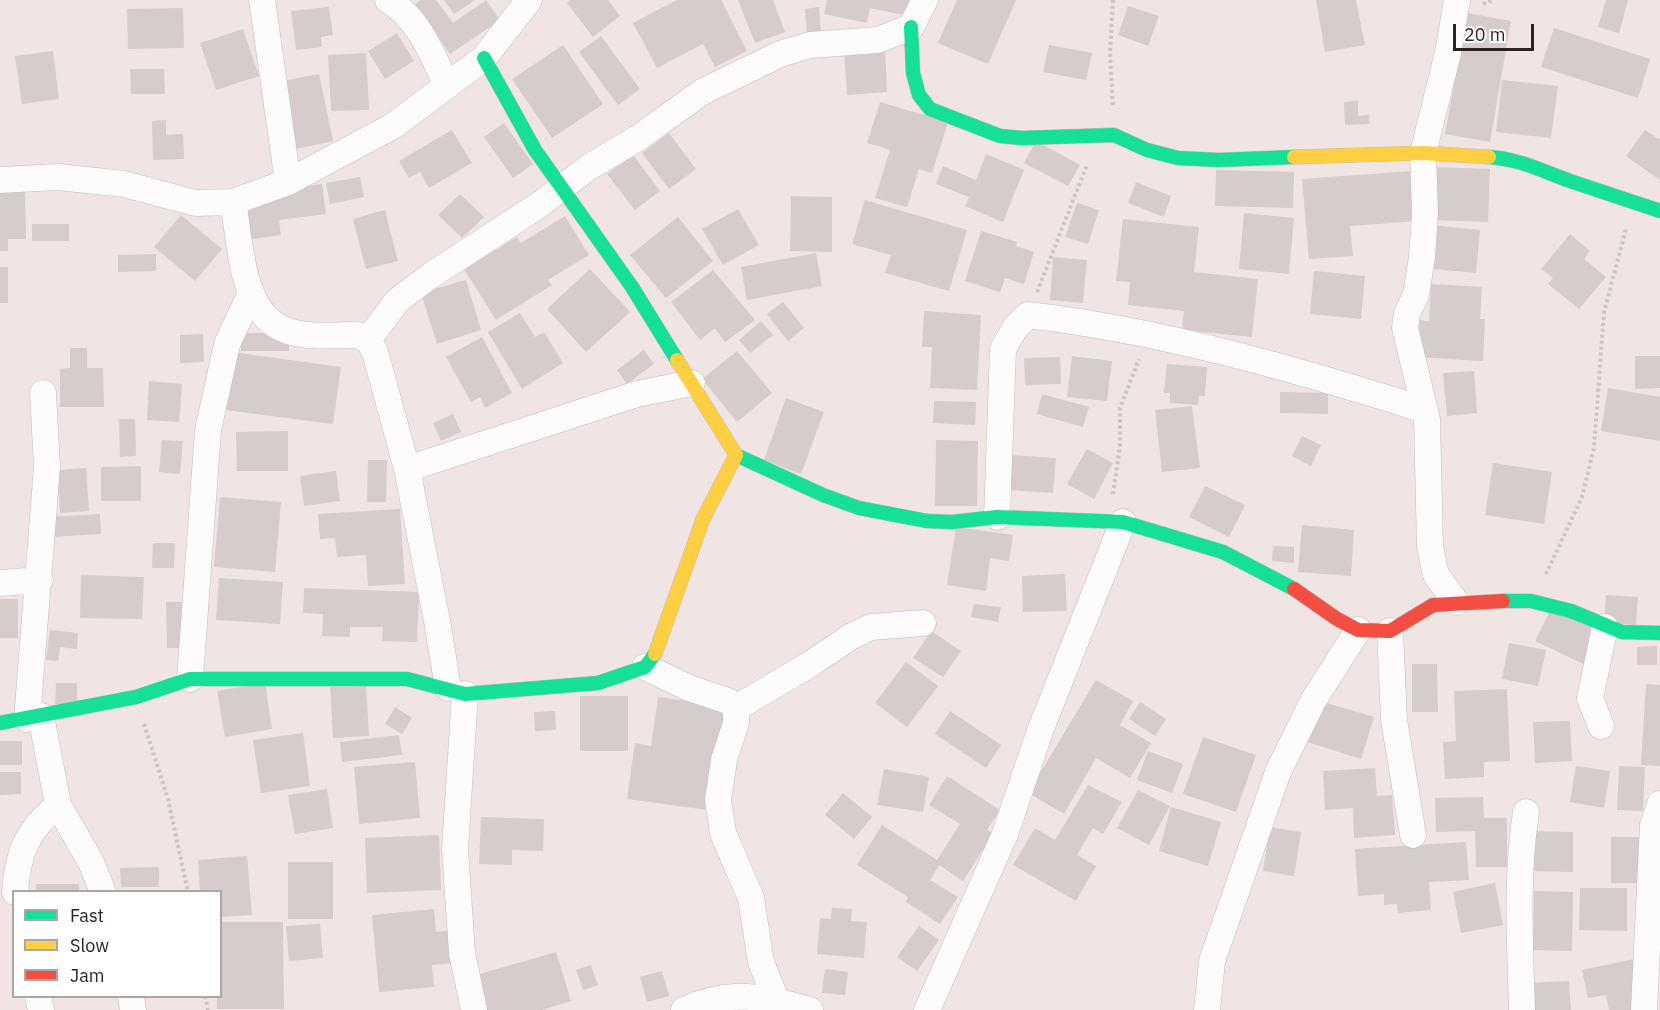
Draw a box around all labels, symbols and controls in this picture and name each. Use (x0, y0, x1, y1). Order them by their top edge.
scale bar (1456, 12, 1537, 50)
text: 20 m (1464, 23, 1506, 46)
legend (12, 890, 222, 998)
text: Fast (70, 904, 104, 927)
text: Slow (70, 934, 109, 957)
text: Jam (70, 964, 105, 987)

